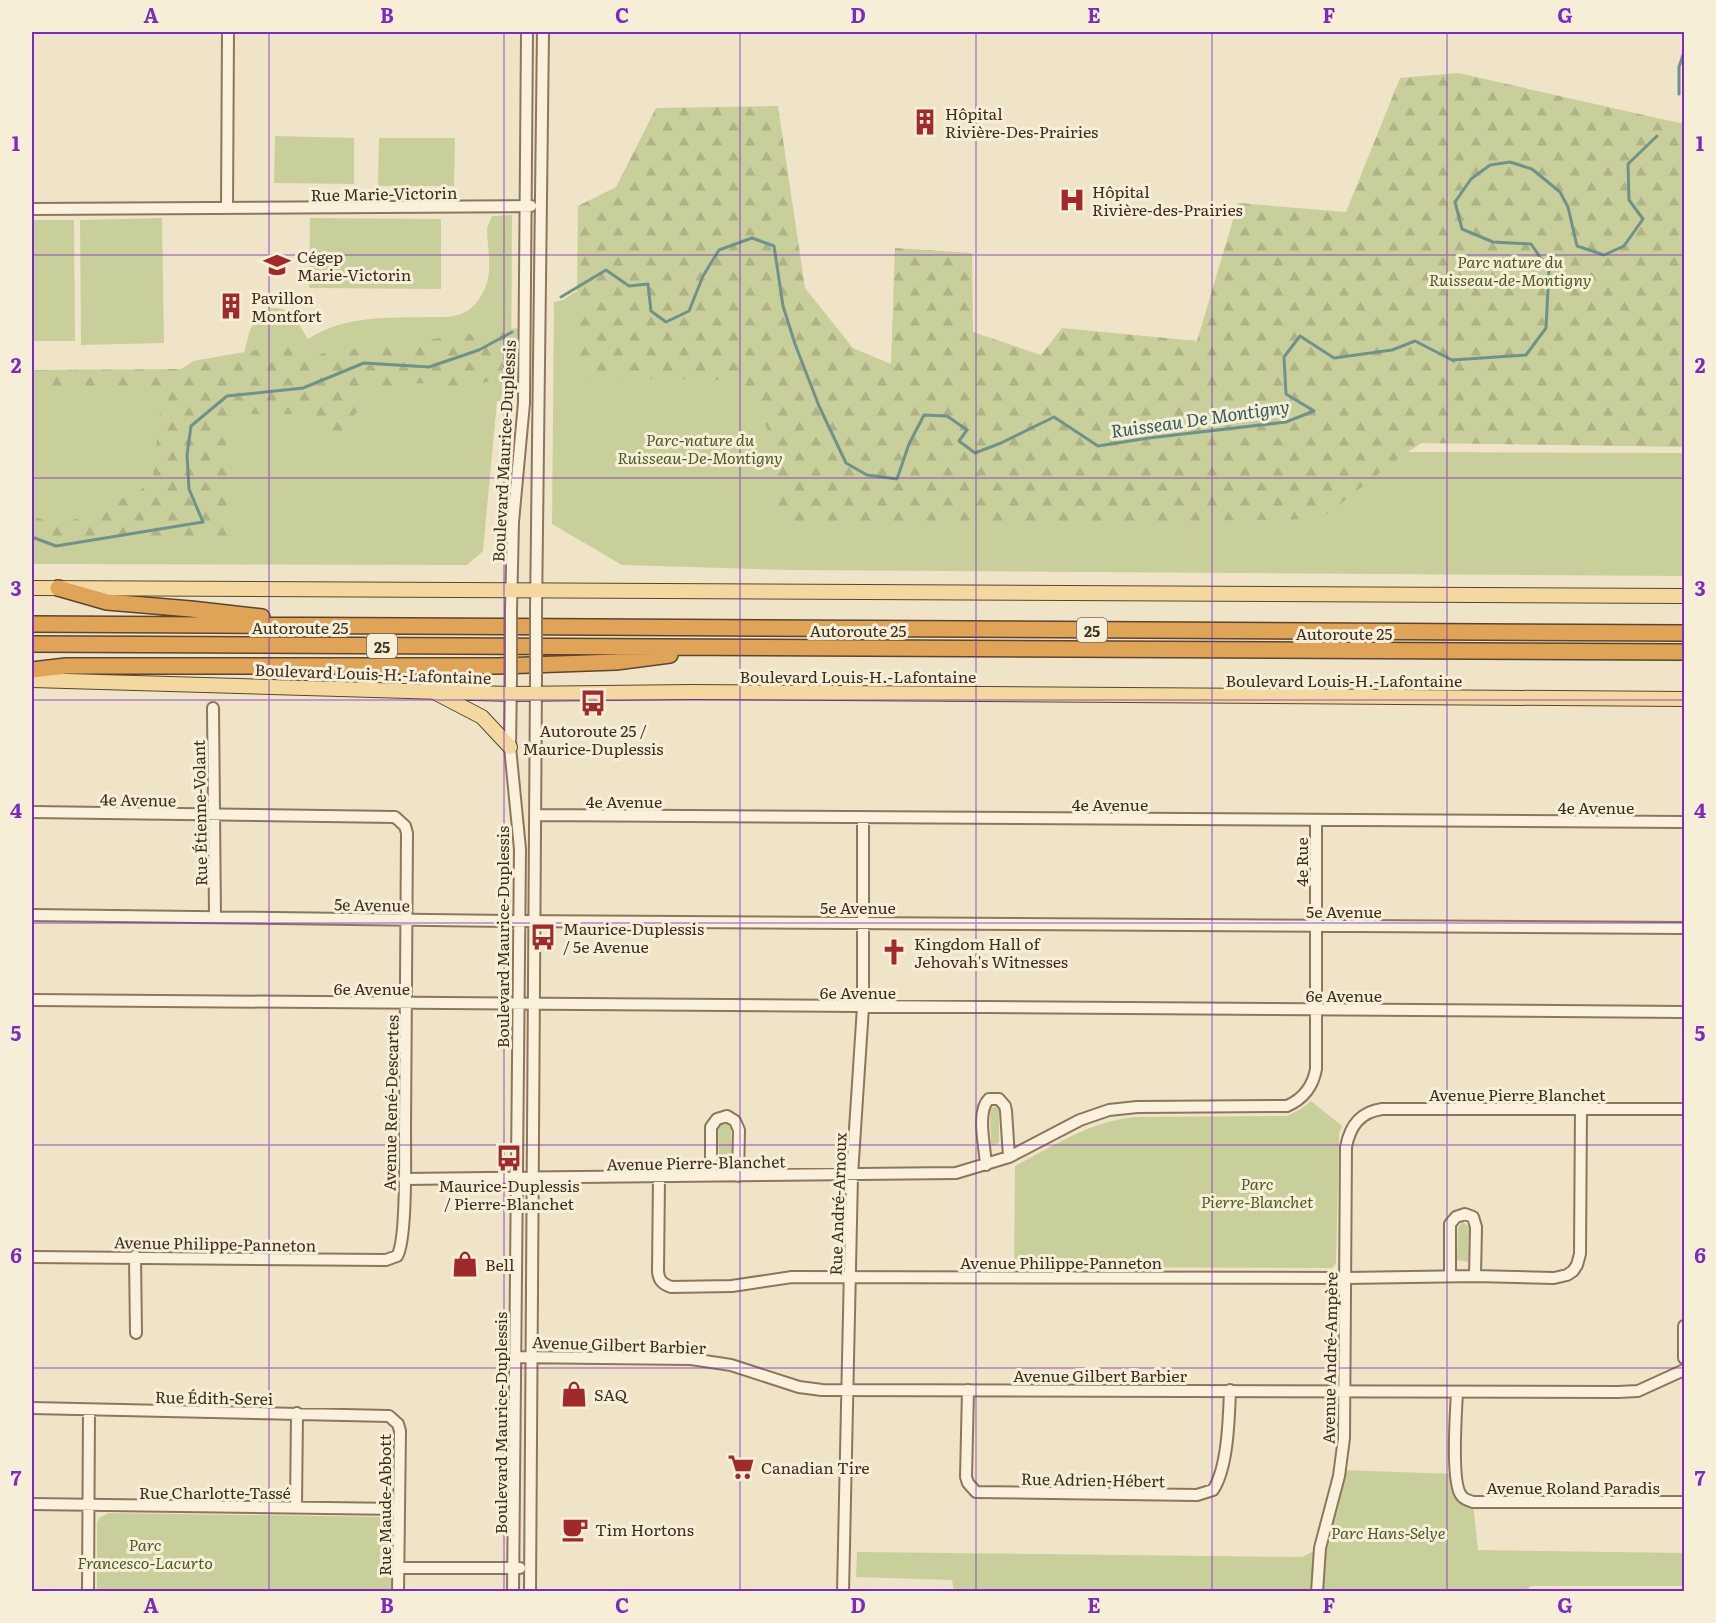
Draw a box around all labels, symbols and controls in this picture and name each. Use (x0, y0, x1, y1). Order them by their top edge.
text: A (143, 0, 159, 29)
text: B (380, 0, 394, 29)
text: C (615, 0, 629, 29)
text: D (850, 0, 866, 29)
text: E (1087, 0, 1101, 29)
text: F (1323, 0, 1336, 29)
text: G (1557, 0, 1573, 29)
place label: Hôpital Rivière-Des-Prairies (945, 101, 1098, 143)
building icon: Hôpital Rivière-Des-Prairies (910, 107, 940, 137)
text: 1 (12, 127, 20, 157)
text: 1 (1696, 127, 1704, 157)
place label: Hôpital Rivière-des-Prairies (1092, 179, 1243, 221)
street label: Rue Marie-Victorin (310, 180, 458, 206)
hospital icon: Hôpital Rivière-des-Prairies (1057, 185, 1087, 215)
place label: Cégep Marie-Victorin (297, 244, 412, 286)
park label: Parc nature du Ruisseau-de-Montigny (1429, 249, 1591, 291)
school or university icon: Cégep Marie-Victorin (262, 250, 292, 280)
place label: Pavillon Montfort (251, 285, 322, 327)
building icon: Pavillon Montfort (216, 291, 246, 321)
street label: Boulevard Maurice-Duplessis (485, 339, 521, 563)
text: 2 (11, 349, 22, 379)
text: 2 (1695, 349, 1706, 379)
water label: Ruisseau De Montigny (1109, 392, 1291, 444)
park label: Parc-nature du Ruisseau-De-Montigny (617, 427, 783, 469)
text: 3 (10, 572, 22, 602)
text: 3 (1694, 572, 1706, 602)
street label: Autoroute 25 (252, 615, 348, 639)
street label: Autoroute 25 (810, 618, 906, 642)
road number: 25 (1077, 618, 1107, 642)
street label: Autoroute 25 (1296, 621, 1392, 645)
road number: 25 (367, 634, 397, 658)
street label: Boulevard Louis-H.-Lafontaine (254, 657, 492, 689)
street label: Boulevard Louis-H.-Lafontaine (740, 664, 976, 688)
street label: Boulevard Louis-H.-Lafontaine (1226, 668, 1462, 692)
bus stop icon: Autoroute 25 / Maurice-Duplessis (578, 688, 608, 718)
place label: Autoroute 25 / Maurice-Duplessis (522, 718, 664, 760)
street label: Rue Étienne-Volant (186, 739, 212, 886)
street label: 4e Avenue (100, 786, 176, 812)
street label: 4e Avenue (586, 789, 662, 813)
street label: 4e Avenue (1072, 792, 1148, 816)
text: 4 (10, 794, 22, 824)
text: 4 (1694, 794, 1706, 824)
street label: 4e Avenue (1558, 795, 1634, 819)
street label: Boulevard Maurice-Duplessis (490, 826, 514, 1048)
street label: 4e Rue (1289, 837, 1313, 887)
street label: 5e Avenue (334, 891, 410, 917)
street label: 5e Avenue (820, 895, 896, 919)
street label: 5e Avenue (1306, 899, 1382, 923)
place label: Maurice-Duplessis / 5e Avenue (563, 916, 704, 958)
bus stop icon: Maurice-Duplessis / 5e Avenue (528, 922, 558, 952)
place label: Kingdom Hall of Jehovah's Witnesses (914, 931, 1068, 973)
church icon: Kingdom Hall of Jehovah's Witnesses (879, 937, 909, 967)
street label: 6e Avenue (334, 976, 410, 1000)
street label: 6e Avenue (820, 980, 896, 1004)
street label: 6e Avenue (1306, 983, 1382, 1007)
street label: Avenue René-Descartes (376, 1015, 404, 1191)
text: 5 (11, 1017, 22, 1047)
text: 5 (1695, 1017, 1706, 1047)
street label: Avenue Pierre Blanchet (1429, 1082, 1606, 1106)
street label: Rue André-Arnoux (823, 1131, 852, 1276)
bus stop icon: Maurice-Duplessis / Pierre-Blanchet (494, 1143, 524, 1173)
street label: Avenue Pierre-Blanchet (606, 1148, 786, 1176)
park label: Parc Pierre-Blanchet (1201, 1171, 1314, 1213)
place label: Maurice-Duplessis / Pierre-Blanchet (438, 1173, 580, 1215)
street label: Avenue Philippe-Panneton (114, 1229, 317, 1257)
text: 6 (10, 1239, 22, 1269)
text: 6 (1694, 1239, 1706, 1269)
shop icon: Bell (450, 1249, 480, 1279)
street label: Avenue Philippe-Panneton (960, 1250, 1163, 1274)
place label: Bell (485, 1252, 514, 1276)
street label: Avenue André-Ampère (1315, 1272, 1343, 1444)
street label: Boulevard Maurice-Duplessis (488, 1312, 512, 1534)
street label: Avenue Gilbert Barbier (532, 1329, 707, 1359)
street label: Avenue Gilbert Barbier (1013, 1363, 1188, 1387)
shop icon: SAQ (559, 1379, 589, 1409)
place label: SAQ (594, 1382, 630, 1406)
street label: Rue Édith-Serei (155, 1384, 273, 1410)
street label: Rue Maude-Abbott (372, 1433, 396, 1576)
supermarket icon: Canadian Tire (726, 1452, 756, 1482)
place label: Canadian Tire (761, 1455, 870, 1479)
text: 7 (11, 1462, 22, 1492)
text: 7 (1695, 1462, 1706, 1492)
street label: Rue Adrien-Hébert (1021, 1466, 1166, 1492)
street label: Avenue Roland Paradis (1486, 1475, 1660, 1499)
street label: Rue Charlotte-Tassé (139, 1480, 291, 1504)
cafe icon: Tim Hortons (560, 1514, 590, 1544)
place label: Tim Hortons (595, 1517, 694, 1541)
park label: Parc Hans-Selye (1331, 1520, 1445, 1544)
park label: Parc Francesco-Lacurto (77, 1532, 213, 1574)
text: A (143, 1589, 159, 1619)
text: B (380, 1589, 394, 1619)
text: C (615, 1589, 629, 1619)
text: D (850, 1589, 866, 1619)
text: E (1087, 1589, 1101, 1619)
text: F (1323, 1589, 1336, 1619)
text: G (1557, 1589, 1573, 1619)

